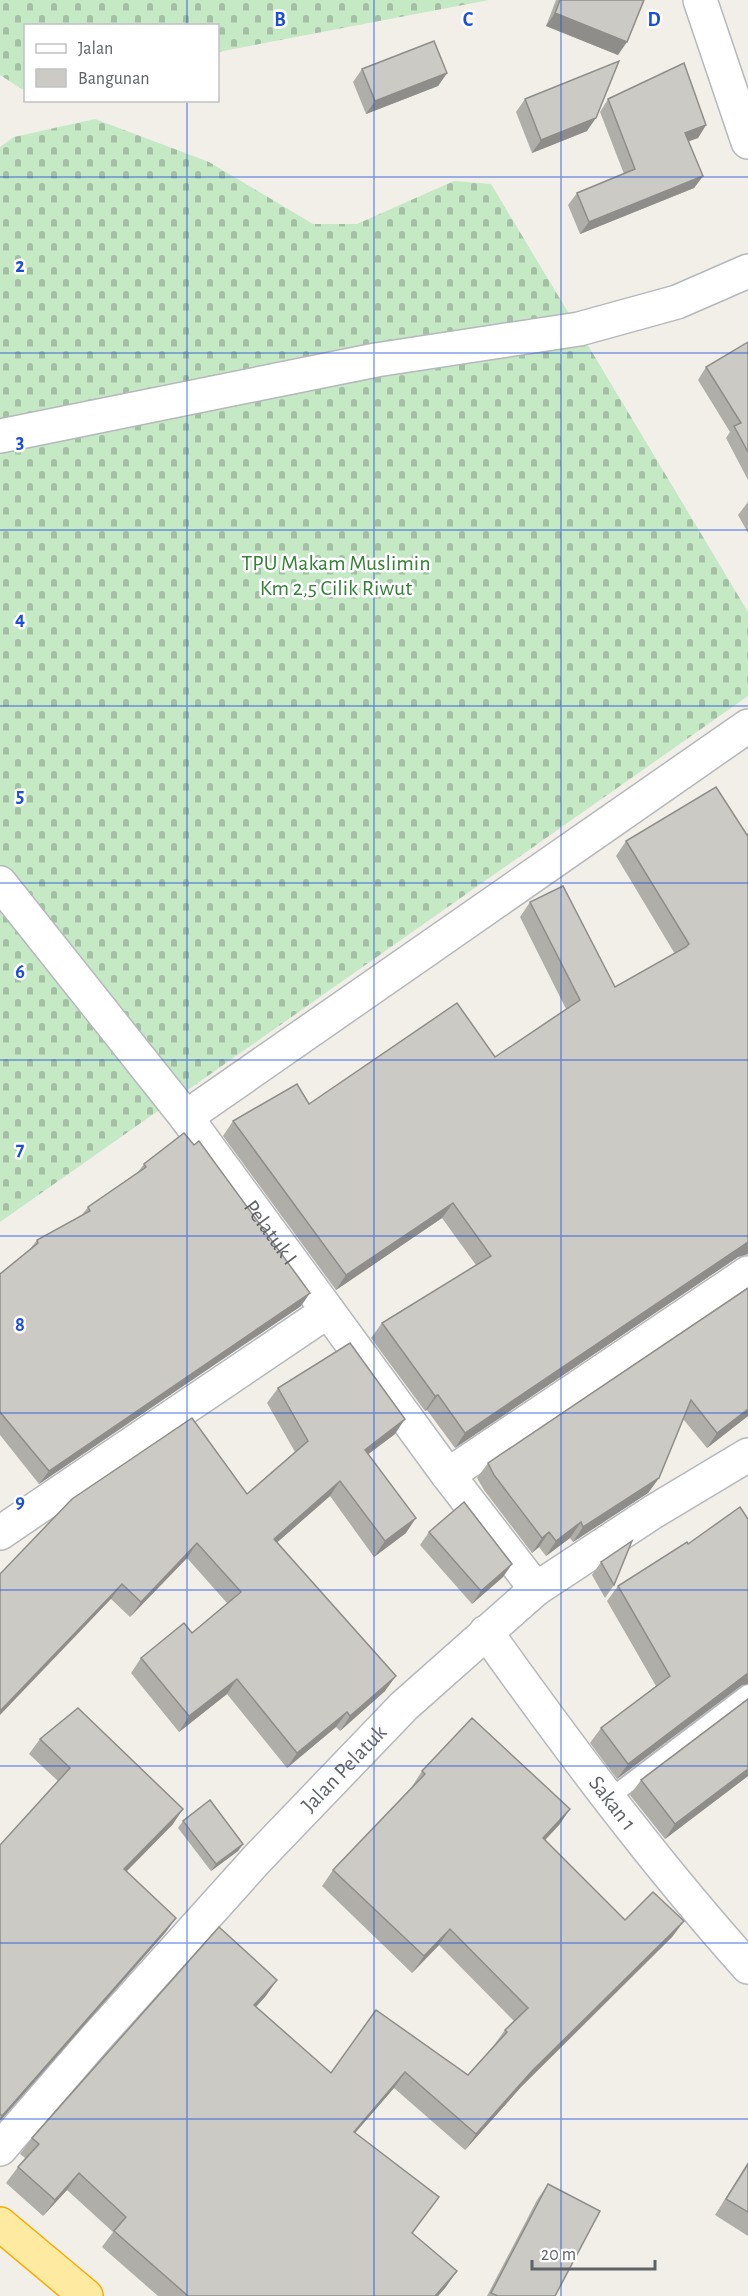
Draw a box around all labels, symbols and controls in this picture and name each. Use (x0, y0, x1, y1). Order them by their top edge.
text: B (274, 10, 286, 30)
text: C (463, 10, 474, 30)
text: D (647, 10, 661, 30)
legend (24, 24, 219, 102)
text: Jalan (78, 40, 113, 58)
text: Bangunan (78, 70, 150, 88)
text: 2 (15, 256, 25, 276)
text: 3 (16, 432, 24, 452)
park label: TPU Makam Muslimin Km 2,5 Cilik Riwut (241, 552, 431, 599)
text: 4 (15, 609, 25, 629)
text: 5 (16, 786, 24, 806)
text: 6 (15, 962, 25, 982)
text: 7 (16, 1139, 25, 1159)
street label: Pelatuk I (240, 1196, 301, 1269)
text: 8 (15, 1315, 25, 1335)
text: 9 (15, 1492, 25, 1512)
street label: Jalan Pelatuk (297, 1721, 391, 1816)
street label: Sakan 1 (585, 1772, 640, 1835)
scale bar (532, 2233, 655, 2271)
text: 20 m (541, 2246, 576, 2264)

